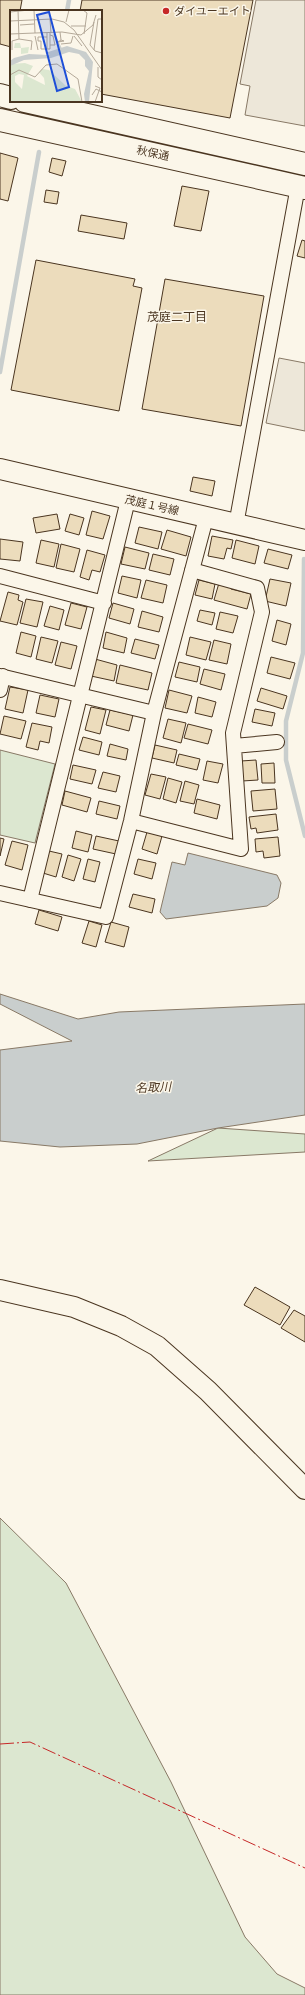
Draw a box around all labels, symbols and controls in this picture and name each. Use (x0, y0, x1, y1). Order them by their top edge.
place label: ダイユーエイト (174, 4, 251, 18)
marker: ダイユーエイト (161, 6, 171, 16)
inset map (10, 10, 102, 102)
street label: 秋保通 (135, 143, 171, 163)
district label: 茂庭二丁目 (147, 309, 207, 324)
street label: 茂庭１号線 (124, 492, 180, 518)
water label: 名取川 (135, 1079, 173, 1095)

